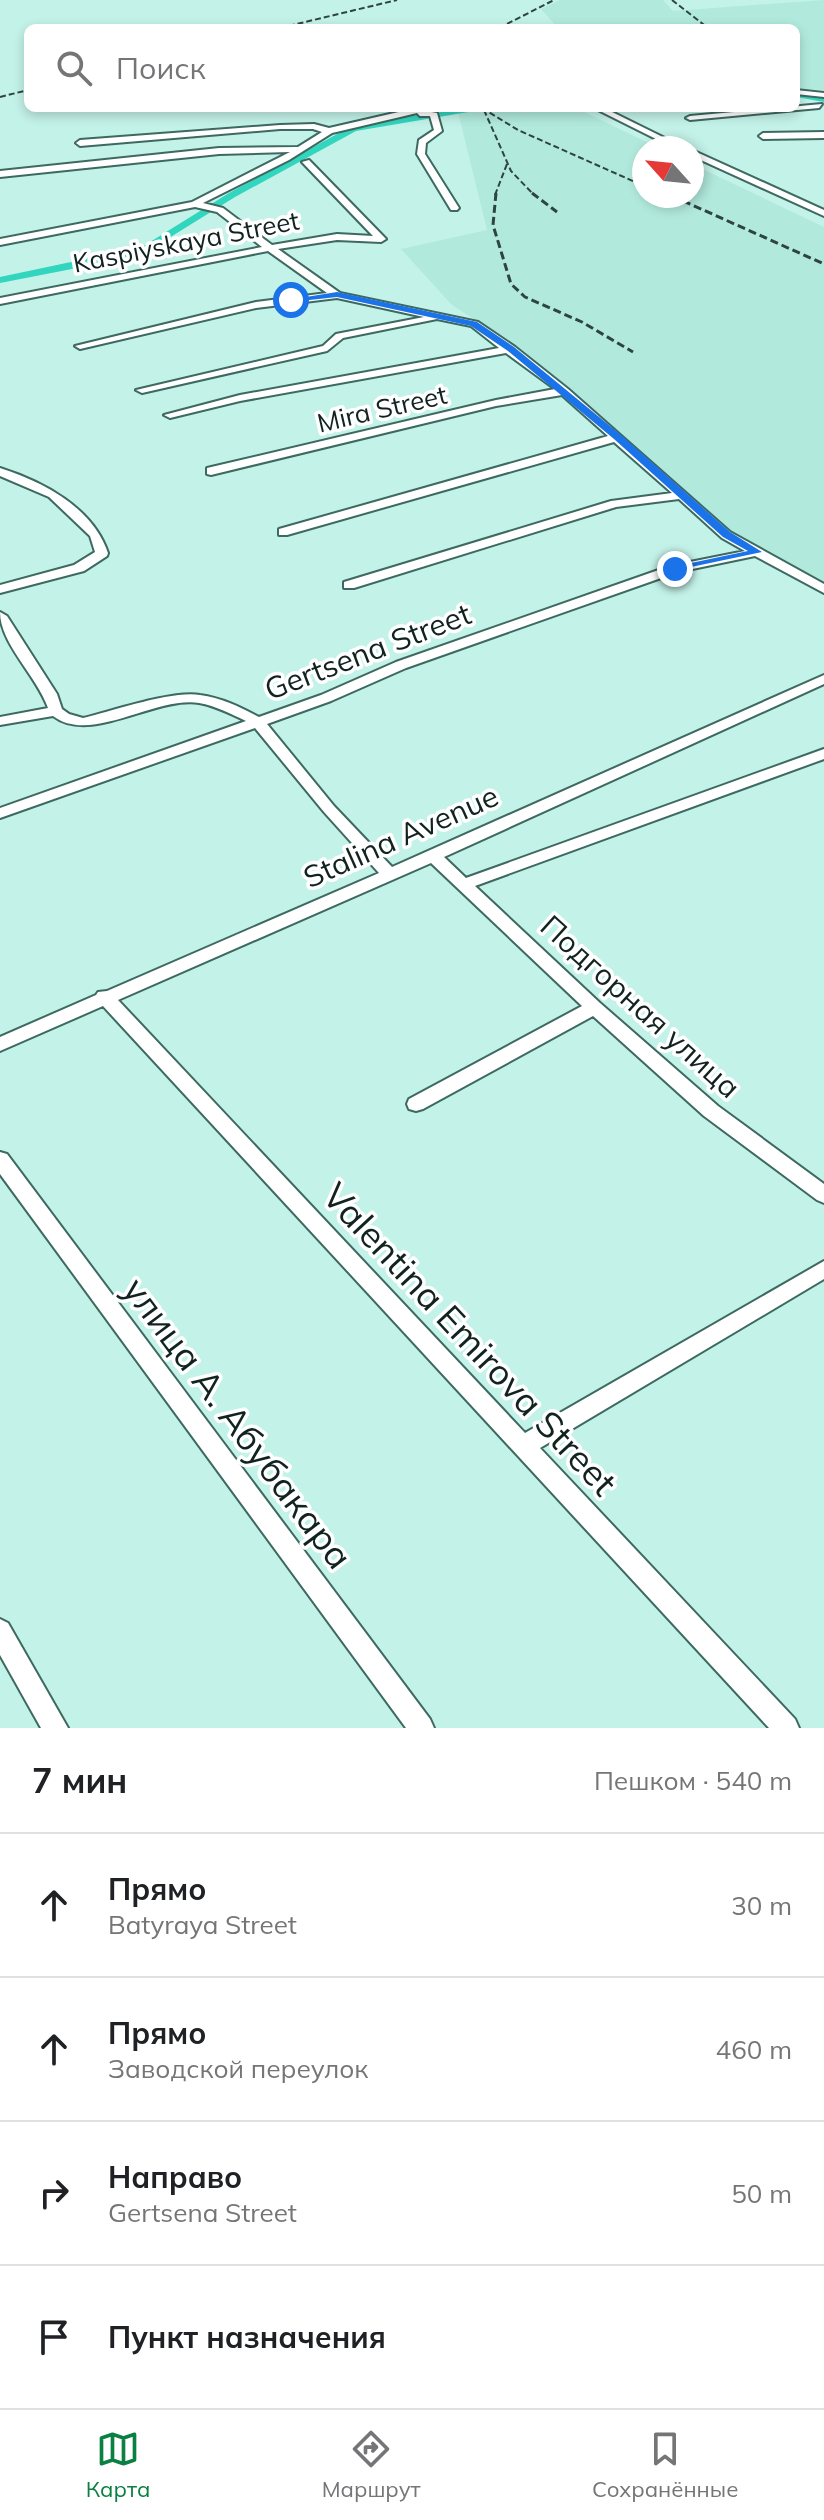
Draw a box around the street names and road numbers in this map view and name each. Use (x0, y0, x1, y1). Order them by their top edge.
street label: Kaspiyskaya Street (70, 203, 302, 280)
street label: Mira Street (314, 378, 450, 439)
street label: Gertsena Street (259, 594, 476, 708)
street label: Stalina Avenue (297, 776, 504, 896)
street label: Подгорная улица (533, 907, 748, 1106)
street label: Valentina Emirova Street (314, 1173, 627, 1504)
street label: улица А. Абубакара (114, 1268, 363, 1577)

